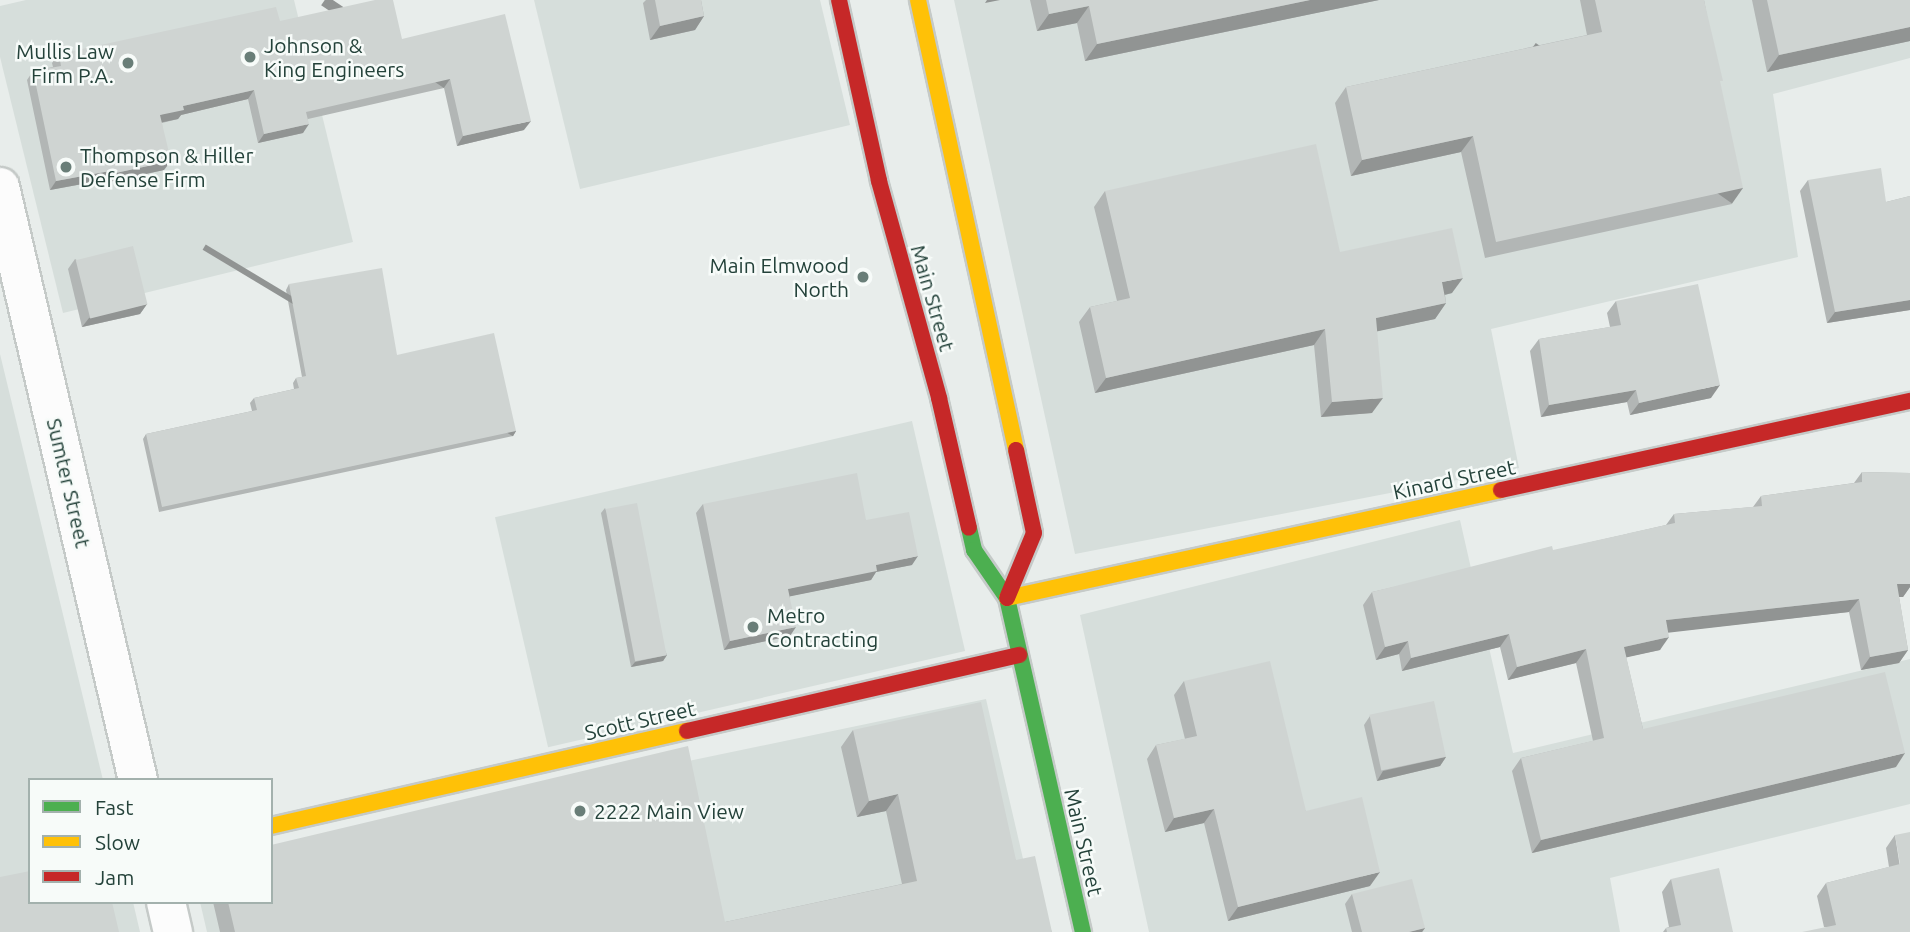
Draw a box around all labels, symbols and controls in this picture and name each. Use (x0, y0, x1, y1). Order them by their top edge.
place label: Johnson & King Engineers (264, 32, 404, 82)
place label: Mullis Law Firm P.A. (16, 38, 114, 88)
marker: Johnson & King Engineers (242, 49, 258, 65)
marker: Mullis Law Firm P.A. (120, 55, 136, 71)
place label: Thompson & Hiller Defense Firm (80, 142, 253, 192)
marker: Thompson & Hiller Defense Firm (58, 159, 74, 175)
street label: Main Street (906, 242, 960, 354)
place label: Main Elmwood North (710, 252, 849, 302)
marker: Main Elmwood North (855, 269, 871, 285)
street label: Sumter Street (42, 416, 96, 550)
street label: Kinard Street (1390, 454, 1518, 504)
place label: Metro Contracting (767, 602, 878, 652)
marker: Metro Contracting (745, 619, 761, 635)
street label: Scott Street (582, 695, 698, 745)
legend (28, 778, 273, 904)
street label: Main Street (1059, 786, 1109, 898)
text: Fast (95, 795, 133, 819)
place label: 2222 Main View (594, 798, 744, 824)
marker: 2222 Main View (572, 803, 588, 819)
text: Slow (95, 830, 140, 854)
text: Jam (95, 865, 134, 889)

